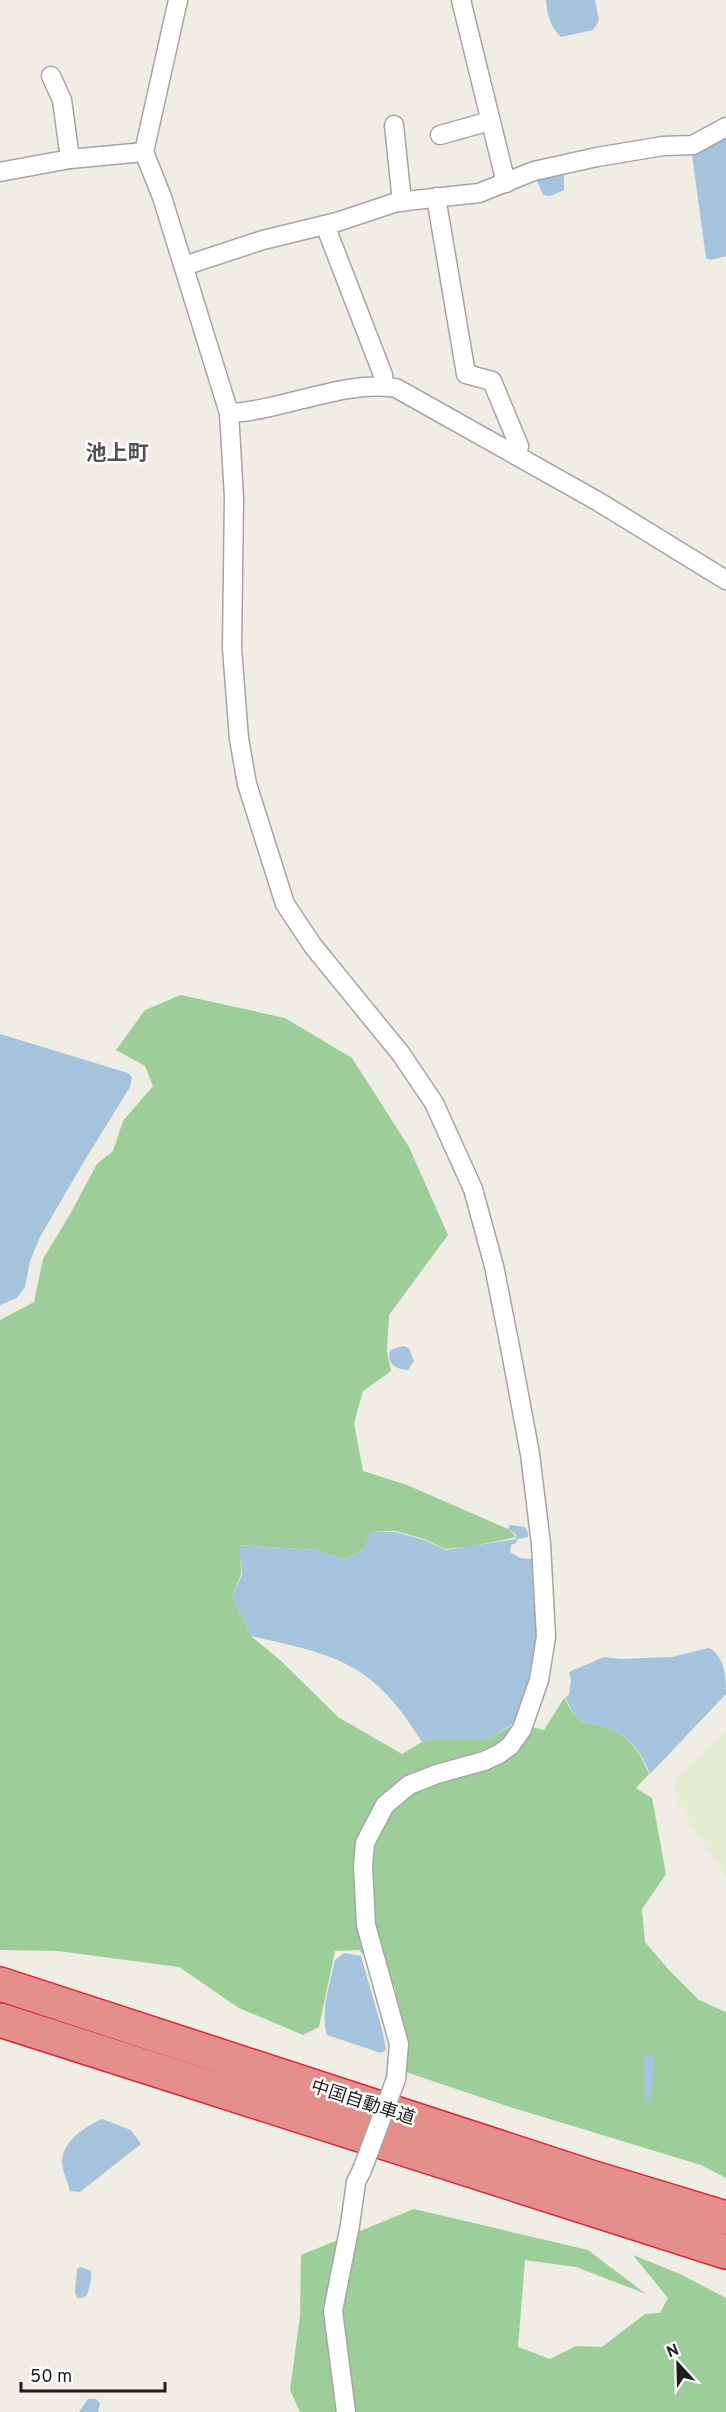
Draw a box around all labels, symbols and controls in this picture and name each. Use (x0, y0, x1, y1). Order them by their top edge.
district label: 池上町 (86, 441, 149, 468)
street label: 中国自動車道 (308, 2076, 417, 2131)
north arrow (648, 2334, 708, 2394)
text: N (664, 2341, 682, 2363)
scale bar (21, 2355, 165, 2393)
text: 50 m (30, 2366, 72, 2389)

